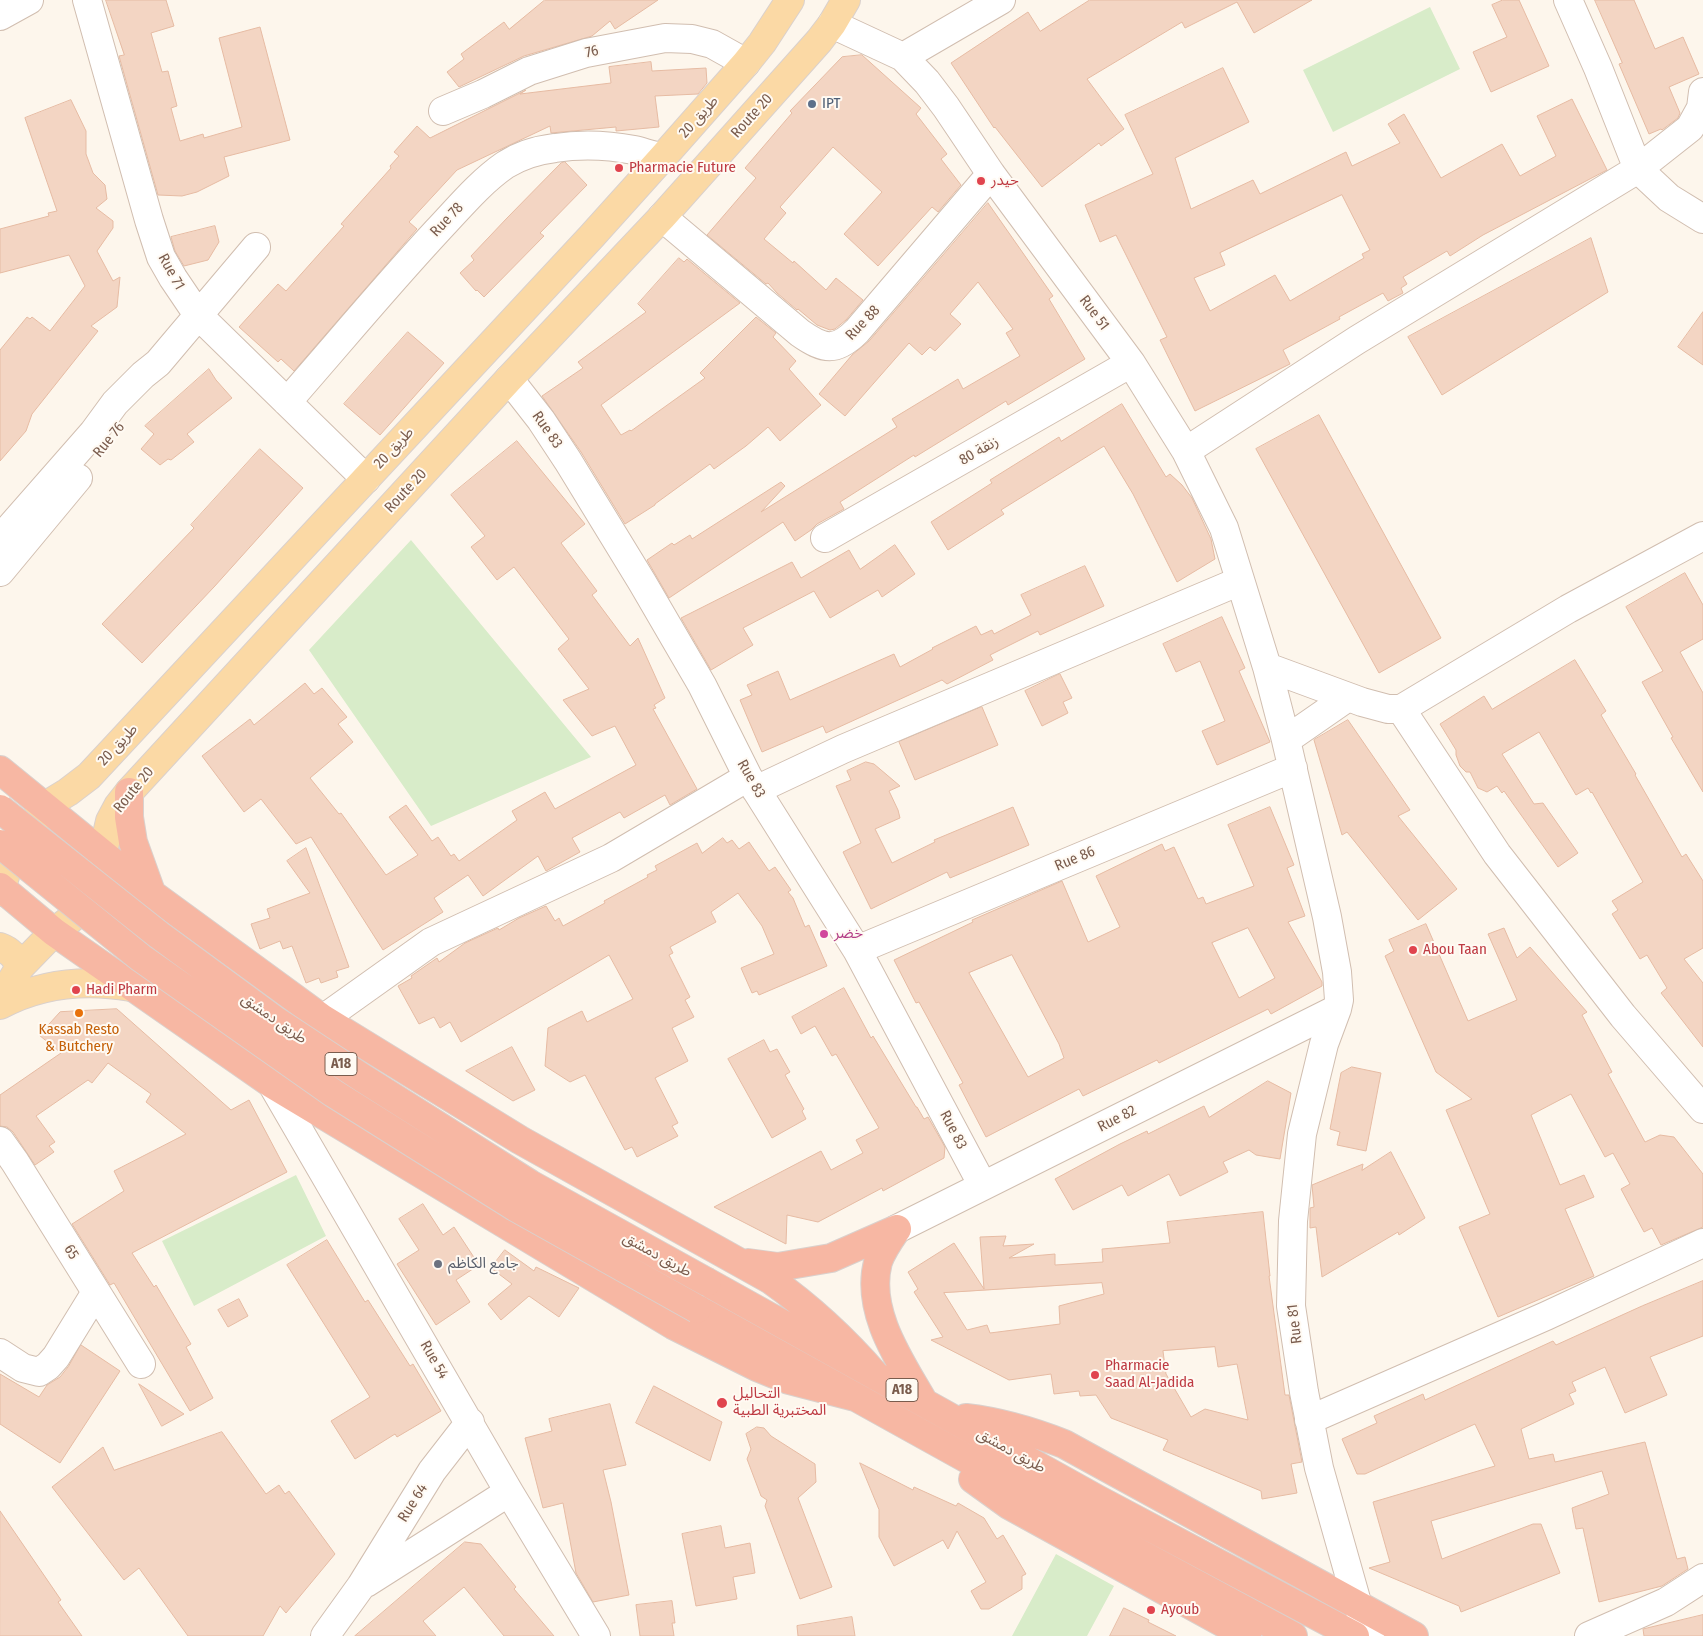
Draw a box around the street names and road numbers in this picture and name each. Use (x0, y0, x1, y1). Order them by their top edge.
street label: 76 (584, 42, 600, 62)
street label: Route 20 (727, 90, 777, 142)
street label: طريق 20 (676, 92, 722, 142)
street label: Rue 78 (427, 199, 467, 241)
street label: Rue 71 (154, 251, 188, 293)
street label: Rue 51 (1075, 292, 1113, 334)
street label: Rue 88 (842, 302, 884, 344)
street label: Rue 83 (528, 408, 566, 452)
street label: Rue 76 (89, 419, 129, 461)
street label: طريق 20 (370, 424, 418, 472)
street label: زنقة 80 (956, 433, 1002, 469)
street label: Route 20 (381, 465, 431, 517)
street label: طريق 20 (94, 721, 142, 769)
street label: Rue 83 (733, 757, 769, 801)
street label: Route 20 (110, 763, 158, 817)
street label: Rue 86 (1052, 843, 1098, 875)
street label: طريق دمشق (238, 990, 310, 1048)
road number: A18 (325, 1052, 357, 1076)
street label: Rue 82 (1095, 1102, 1139, 1136)
street label: Rue 83 (935, 1108, 971, 1152)
street label: طريق دمشق (620, 1229, 694, 1281)
street label: 65 (60, 1241, 82, 1263)
street label: Rue 81 (1284, 1303, 1306, 1345)
street label: Rue 54 (416, 1338, 452, 1382)
road number: A18 (886, 1378, 918, 1402)
street label: طريق دمشق (974, 1425, 1048, 1477)
street label: Rue 64 (394, 1481, 432, 1525)

